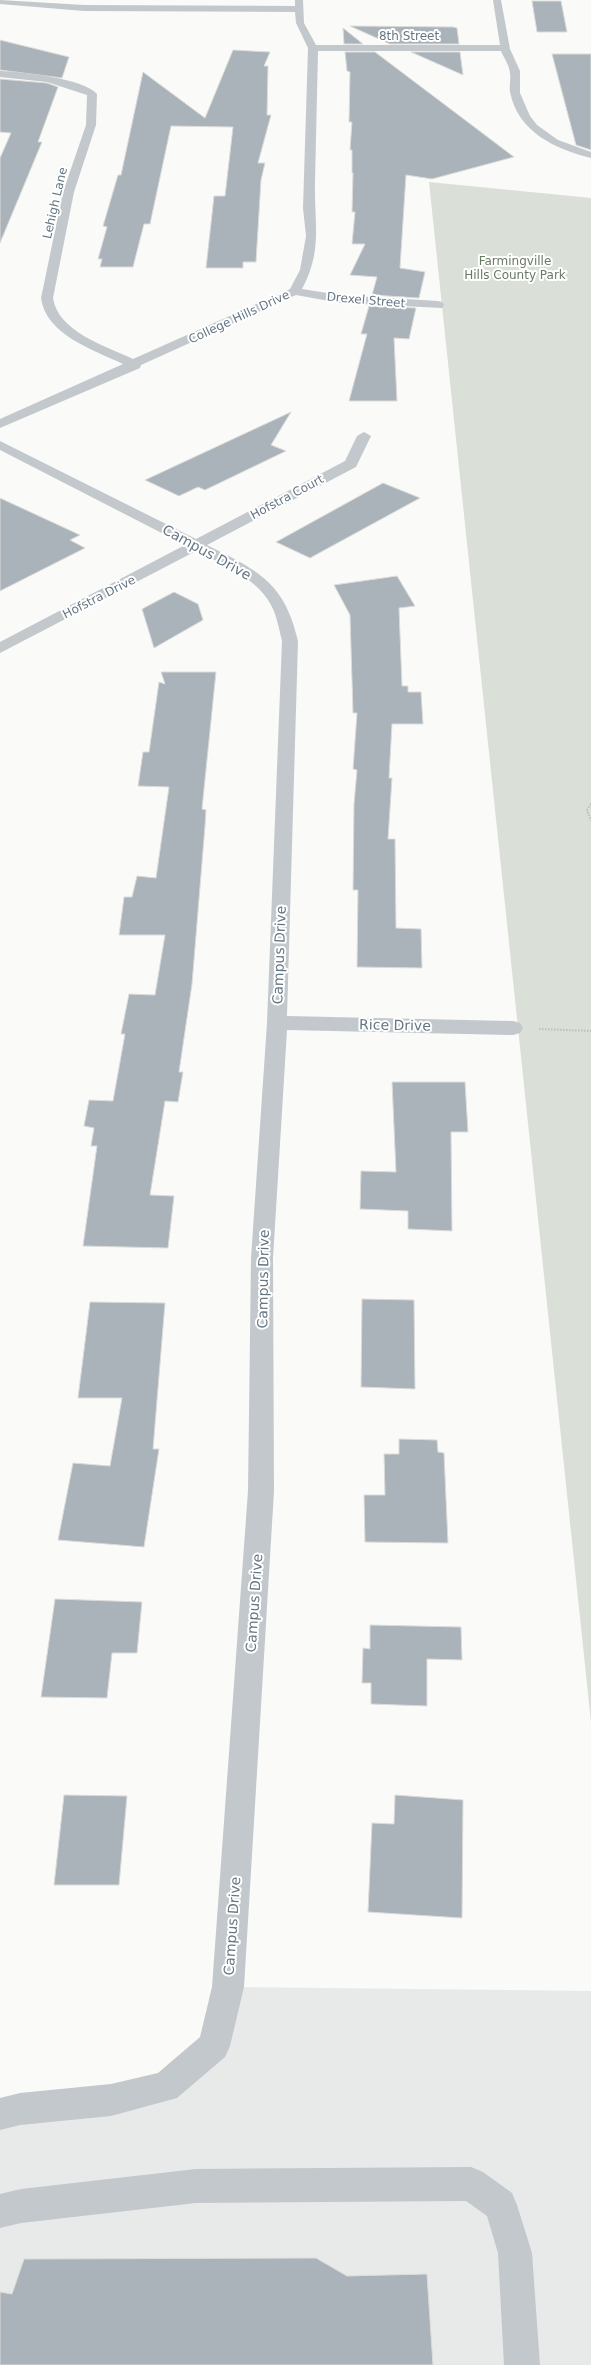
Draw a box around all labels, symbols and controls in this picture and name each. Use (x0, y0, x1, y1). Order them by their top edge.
street label: 8th Street (379, 29, 439, 43)
street label: Lehigh Lane (40, 166, 70, 240)
park label: Farmingville Hills County Park (464, 254, 566, 282)
street label: College Hills Drive (186, 287, 292, 347)
street label: Drexel Street (326, 290, 406, 310)
street label: Hofstra Court (248, 472, 326, 522)
street label: Campus Drive (160, 521, 254, 583)
street label: Hofstra Drive (60, 573, 138, 621)
street label: Campus Drive (269, 905, 289, 1005)
street label: Rice Drive (359, 1016, 431, 1034)
street label: Campus Drive (254, 1229, 272, 1329)
street label: Campus Drive (243, 1553, 265, 1653)
street label: Campus Drive (221, 1876, 243, 1976)

